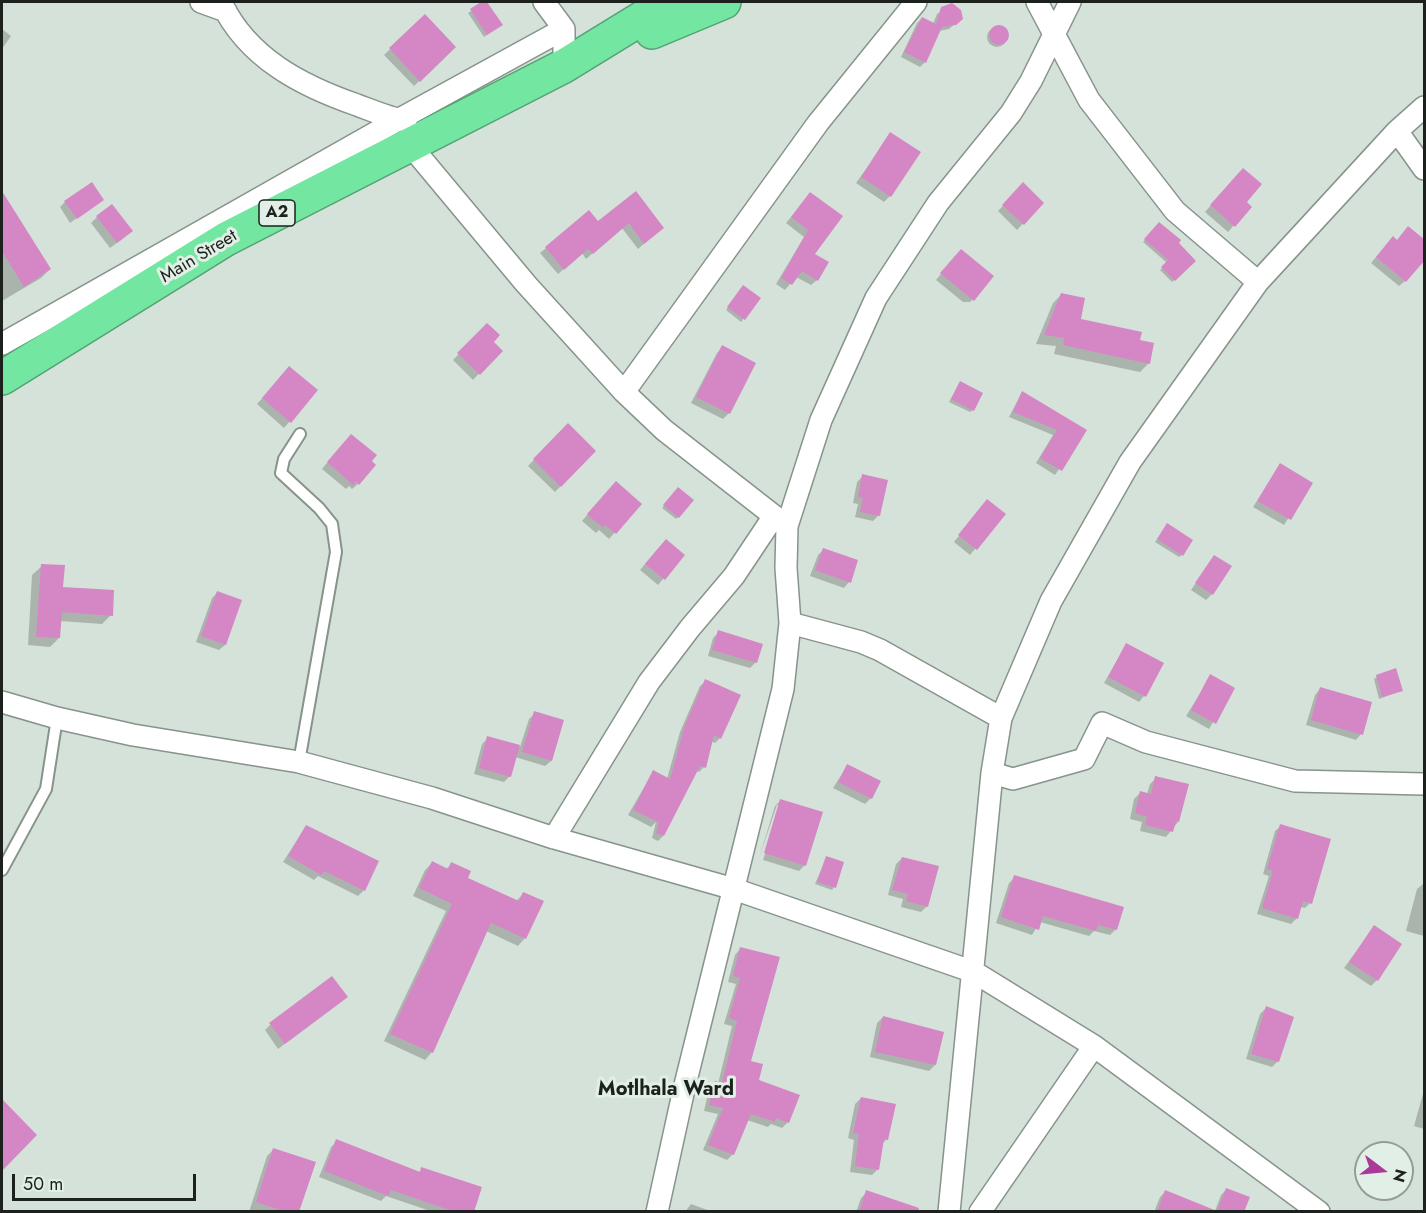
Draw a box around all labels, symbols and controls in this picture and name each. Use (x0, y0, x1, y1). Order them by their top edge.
road number: A2 (259, 200, 295, 226)
street label: Main Street (157, 226, 241, 288)
district label: Motlhala Ward (598, 1078, 734, 1102)
north arrow (1354, 1141, 1414, 1201)
scale bar (15, 1162, 200, 1200)
text: N (1387, 1166, 1413, 1185)
text: 50 m (23, 1171, 63, 1197)

